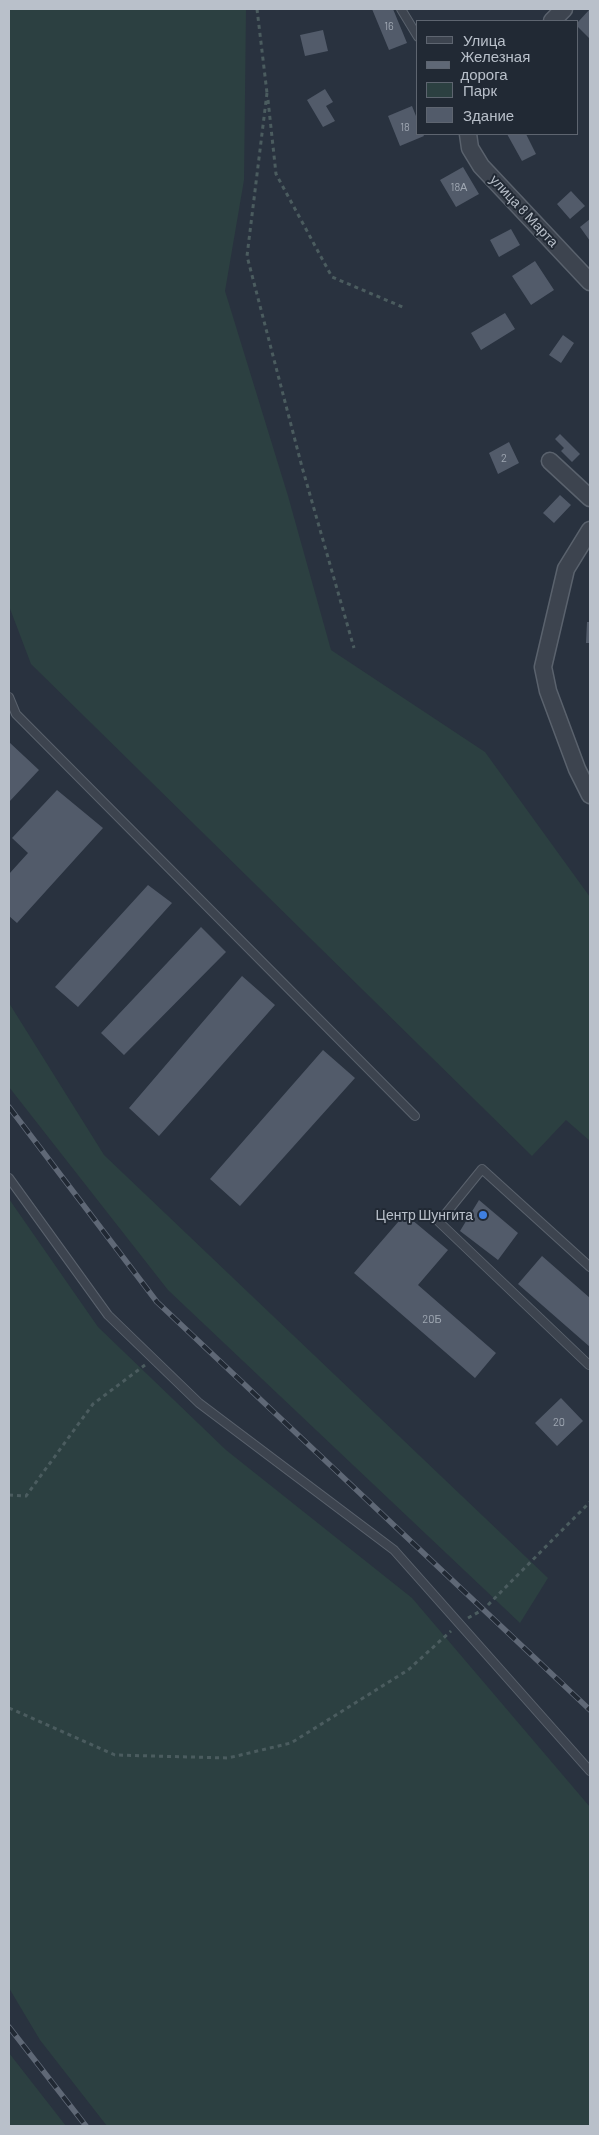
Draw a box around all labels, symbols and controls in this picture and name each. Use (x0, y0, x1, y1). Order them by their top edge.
house number: 16 (384, 19, 394, 33)
legend (416, 20, 579, 135)
text: Улица (463, 31, 506, 49)
text: Железная дорога (460, 47, 530, 83)
text: Парк (463, 81, 497, 99)
text: Здание (463, 106, 514, 124)
house number: 18 (400, 120, 410, 134)
street label: улица 8 Марта (486, 171, 562, 251)
house number: 18А (451, 180, 467, 194)
house number: 2 (501, 451, 507, 465)
place label: Центр Шунгита (376, 1207, 473, 1223)
marker: Центр Шунгита (477, 1209, 489, 1221)
house number: 20Б (422, 1312, 442, 1326)
house number: 20 (553, 1415, 565, 1429)

